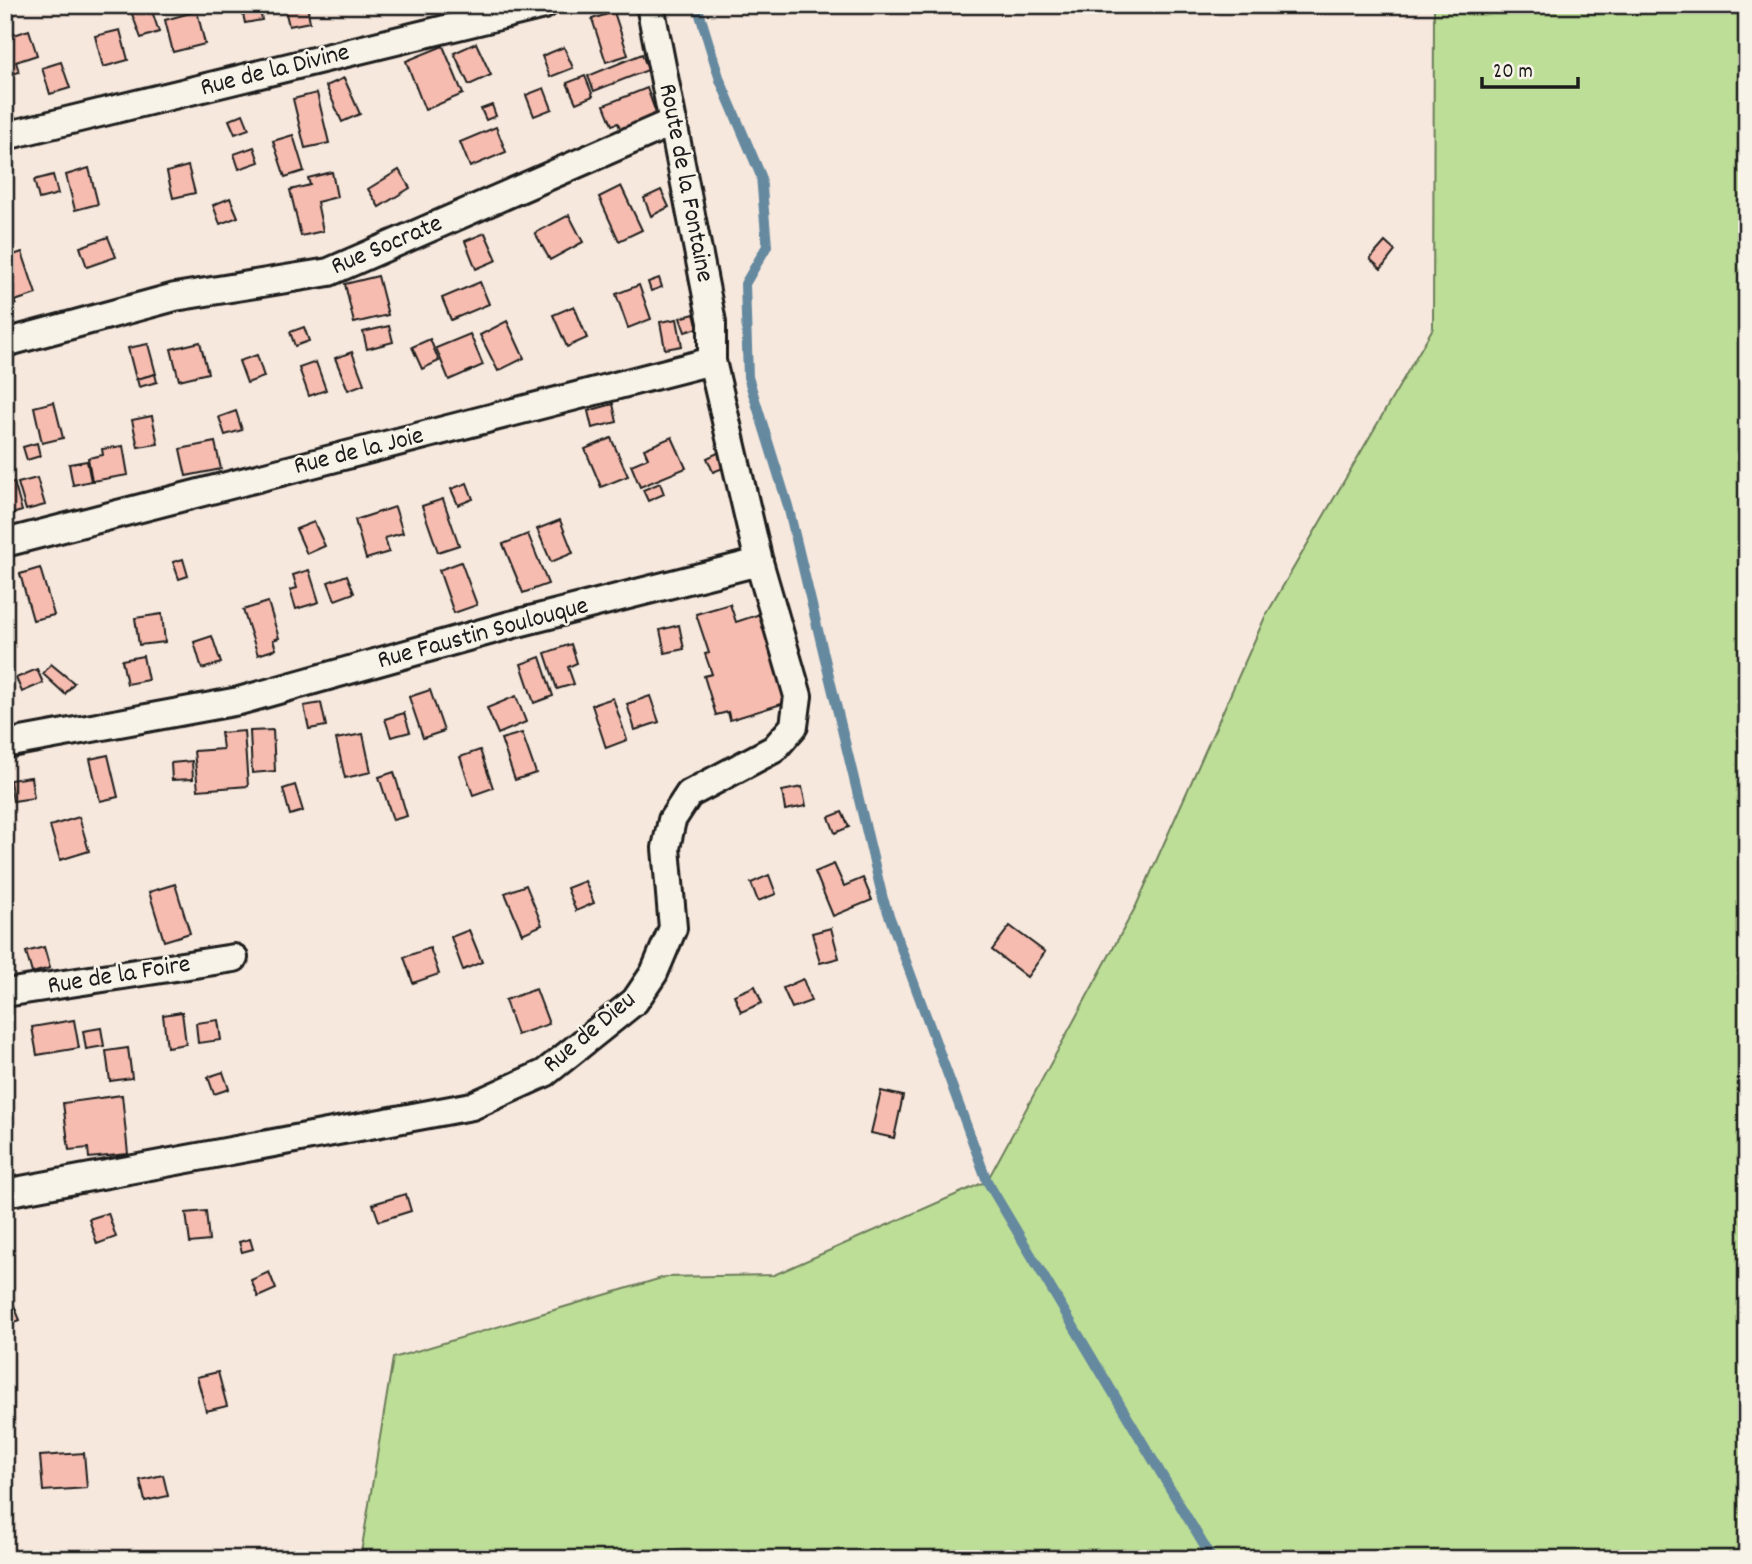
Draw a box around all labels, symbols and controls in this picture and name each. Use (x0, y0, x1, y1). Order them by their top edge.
street label: Rue de la Divine (197, 35, 353, 107)
scale bar (1482, 46, 1579, 90)
text: 20 m (1493, 58, 1533, 88)
street label: Route de la Fontaine (648, 81, 722, 285)
street label: Rue Socrate (326, 206, 448, 286)
street label: Rue de la Joie (290, 418, 428, 486)
street label: Rue Faustin Soulouque (373, 588, 593, 680)
street label: Rue de la Foire (45, 946, 193, 1006)
street label: Rue de Dieu (535, 983, 645, 1083)

